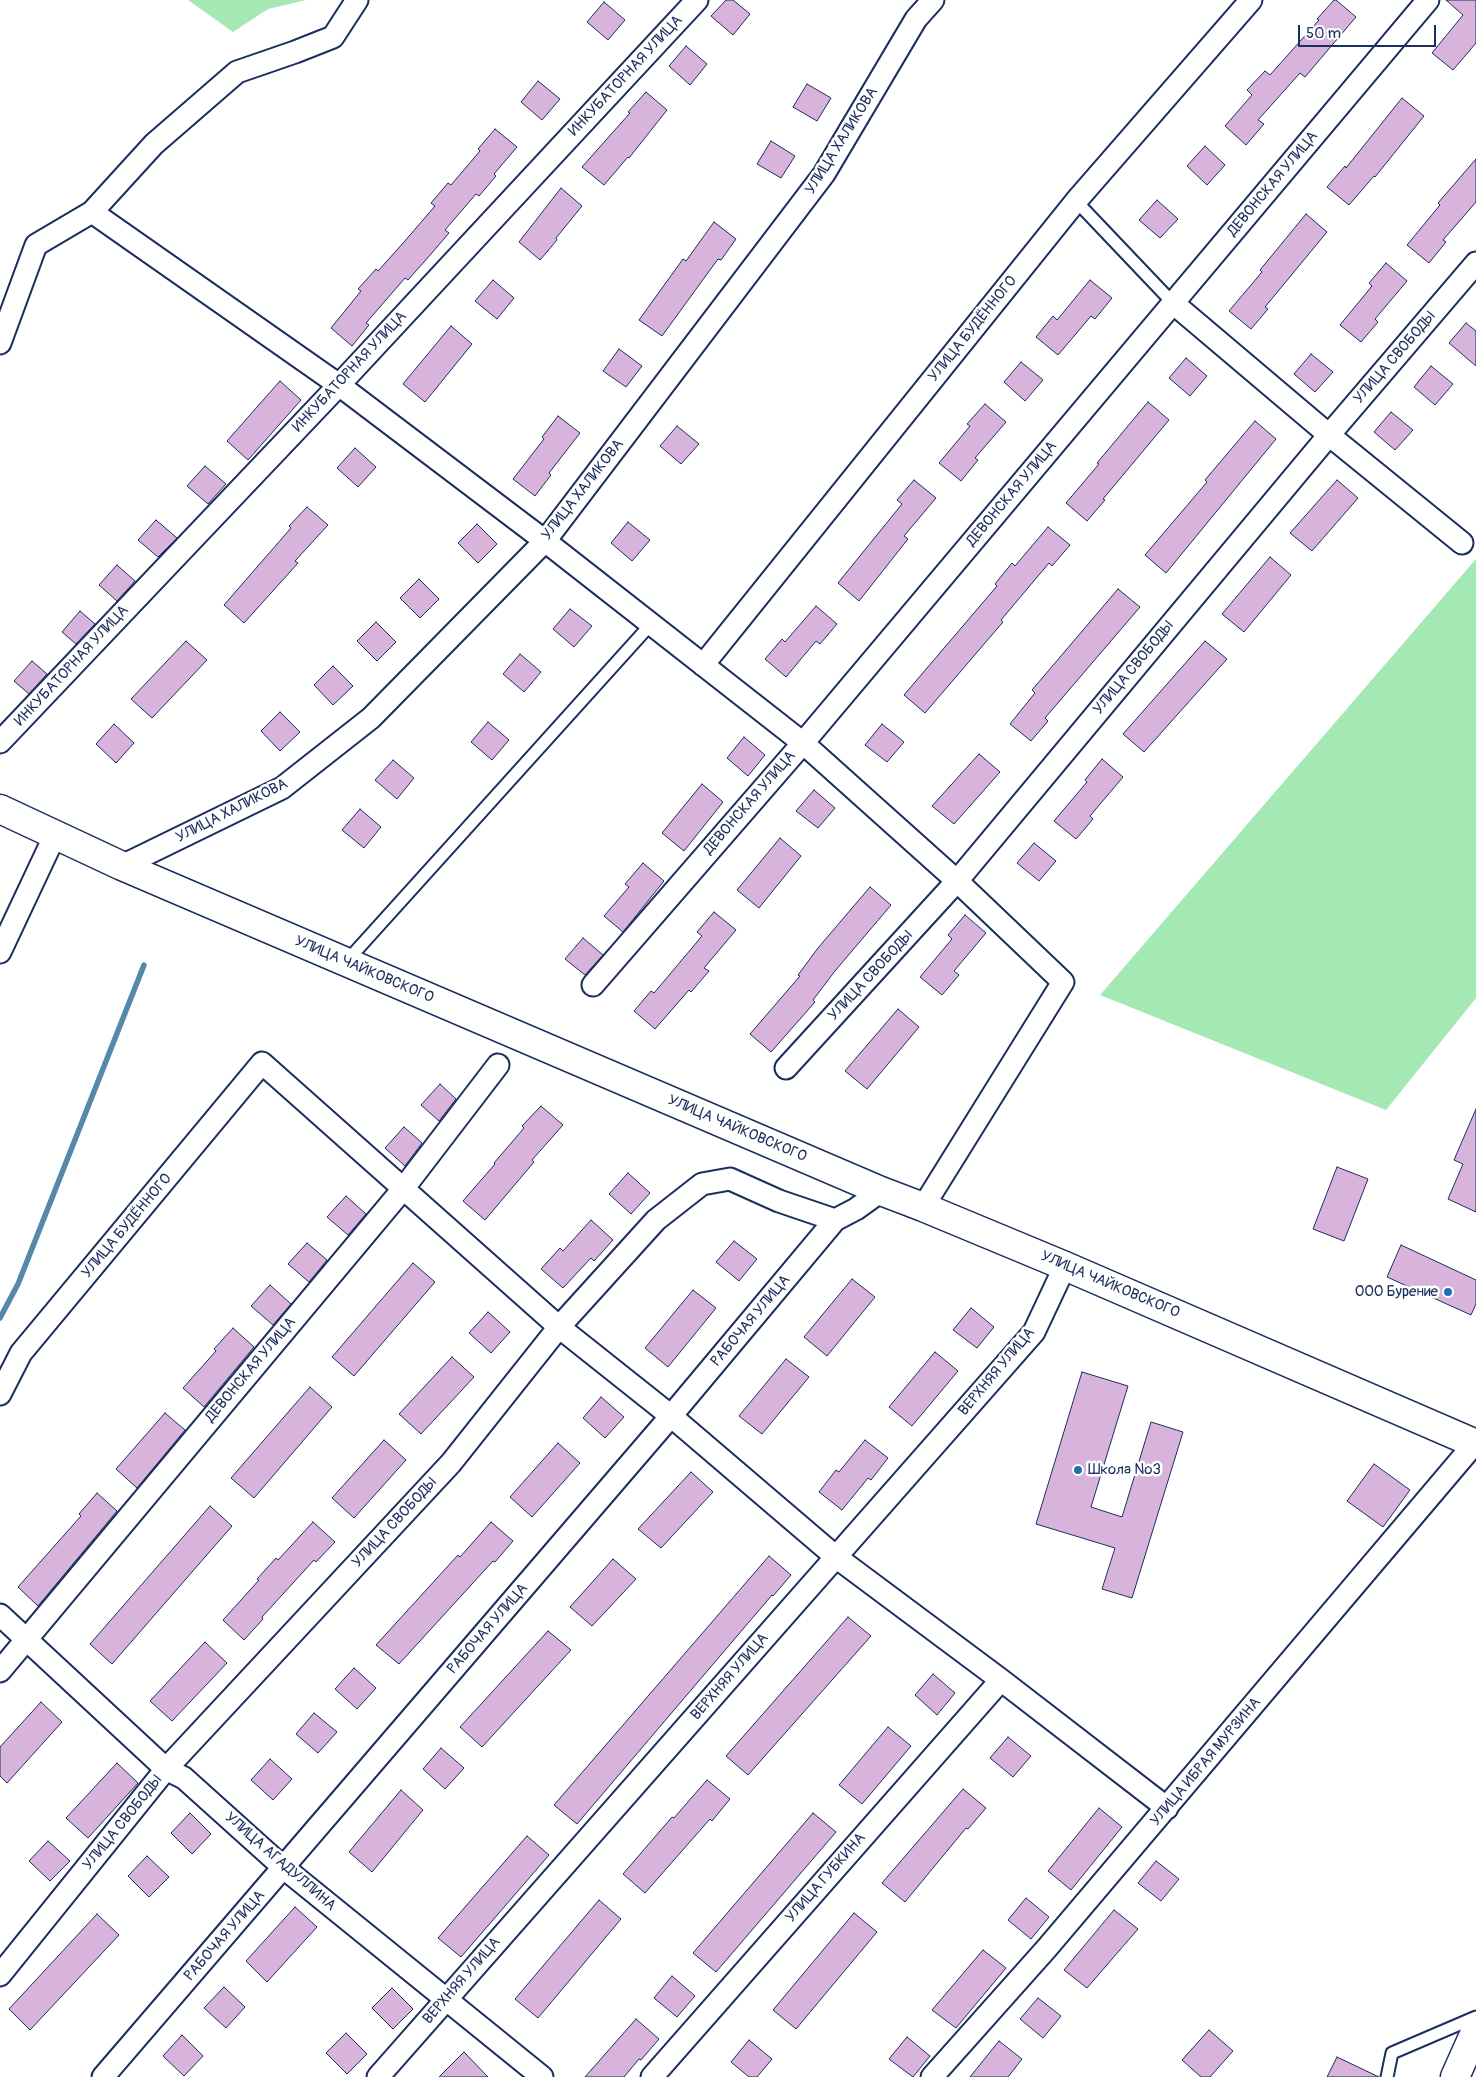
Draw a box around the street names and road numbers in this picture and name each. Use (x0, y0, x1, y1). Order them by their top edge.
street label: ИНКУБАТОРНАЯ УЛИЦА (565, 12, 687, 140)
street label: УЛИЦА ХАЛИКОВА (802, 84, 882, 198)
street label: ДЕВОНСКАЯ УЛИЦА (1224, 128, 1322, 240)
street label: УЛИЦА БУДЁННОГО (925, 273, 1021, 385)
street label: ИНКУБАТОРНАЯ УЛИЦА (289, 308, 411, 436)
street label: УЛИЦА СВОБОДЫ (1350, 308, 1440, 408)
street label: УЛИЦА ХАЛИКОВА (538, 436, 628, 544)
street label: ДЕВОНСКАЯ УЛИЦА (963, 438, 1061, 550)
street label: ИНКУБАТОРНАЯ УЛИЦА (11, 602, 133, 730)
street label: УЛИЦА СВОБОДЫ (1090, 618, 1178, 718)
street label: ДЕВОНСКАЯ УЛИЦА (700, 748, 800, 858)
street label: УЛИЦА ХАЛИКОВА (173, 775, 291, 847)
street label: УЛИЦА СВОБОДЫ (825, 927, 917, 1025)
street label: УЛИЦА ЧАЙКОВСКОГО (292, 933, 436, 1007)
street label: УЛИЦА ЧАЙКОВСКОГО (665, 1092, 809, 1166)
street label: УЛИЦА БУДЁННОГО (78, 1170, 176, 1282)
street label: УЛИЦА ЧАЙКОВСКОГО (1038, 1248, 1182, 1322)
street label: РАБОЧАЯ УЛИЦА (708, 1272, 794, 1370)
street label: ДЕВОНСКАЯ УЛИЦА (202, 1314, 300, 1426)
street label: ВЕРХНЯЯ УЛИЦА (955, 1324, 1039, 1420)
street label: УЛИЦА СВОБОДЫ (349, 1474, 441, 1572)
street label: РАБОЧАЯ УЛИЦА (444, 1580, 532, 1678)
street label: ВЕРХНЯЯ УЛИЦА (687, 1630, 773, 1724)
street label: УЛИЦА ИБРАЯ МУРЗИНА (1147, 1694, 1265, 1830)
street label: УЛИЦА СВОБОДЫ (79, 1772, 167, 1874)
street label: УЛИЦА АГАДУЛЛИНА (221, 1809, 339, 1915)
street label: УЛИЦА ГУБКИНА (782, 1830, 870, 1926)
street label: РАБОЧАЯ УЛИЦА (181, 1887, 269, 1985)
street label: ВЕРХНЯЯ УЛИЦА (419, 1934, 505, 2028)

